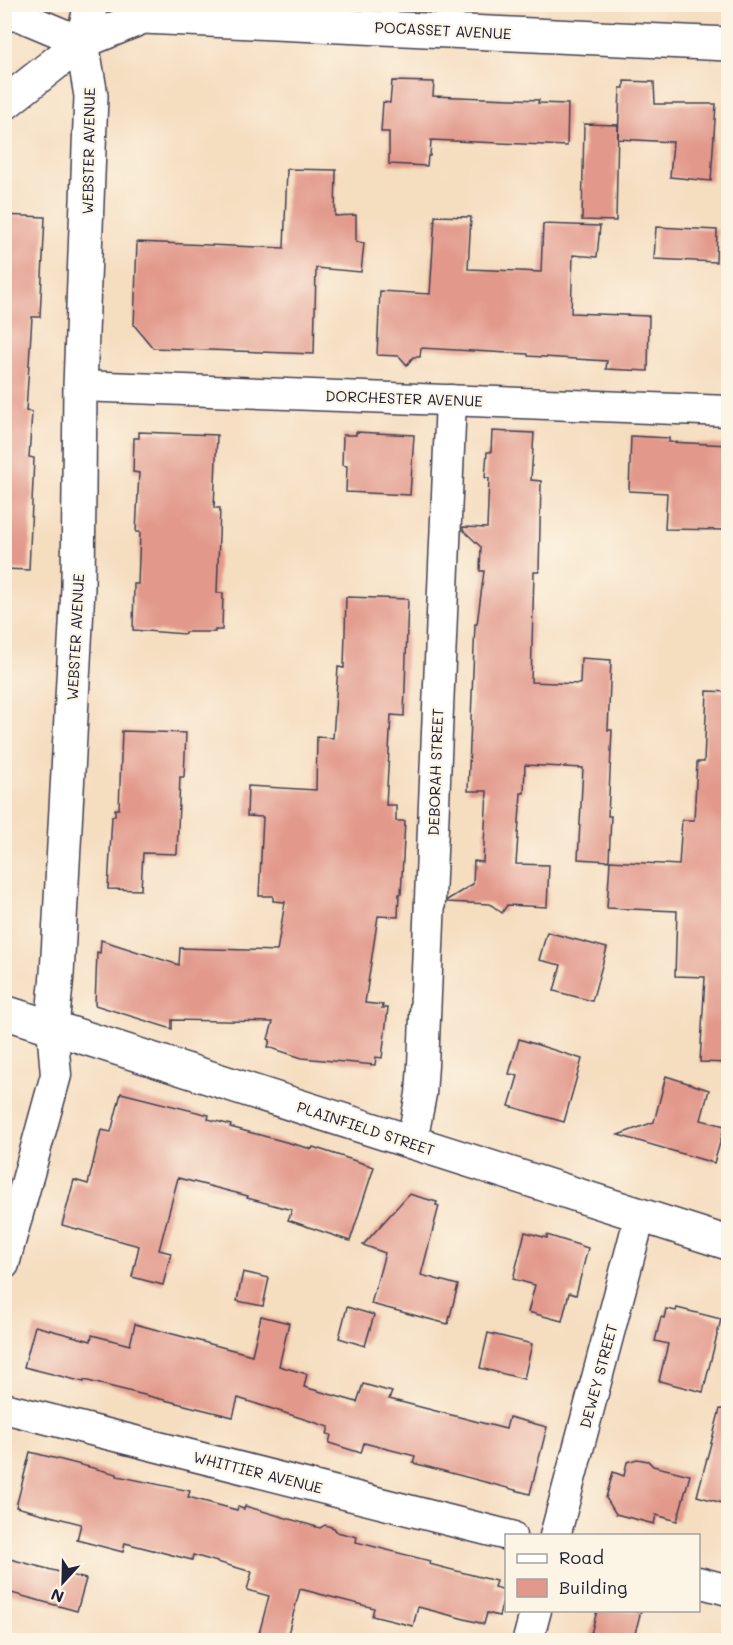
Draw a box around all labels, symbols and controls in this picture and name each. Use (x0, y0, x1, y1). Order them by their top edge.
street label: POCASSET AVENUE (374, 16, 512, 44)
street label: WEBSTER AVENUE (77, 87, 99, 215)
street label: DORCHESTER AVENUE (325, 385, 484, 411)
street label: WEBSTER AVENUE (62, 573, 88, 701)
street label: DEBORAH STREET (423, 708, 447, 836)
street label: PLAINFIELD STREET (295, 1096, 437, 1160)
street label: DEWEY STREET (574, 1322, 622, 1430)
street label: WHITTIER AVENUE (191, 1446, 325, 1498)
legend (505, 1534, 700, 1612)
text: Road (559, 1545, 604, 1569)
north arrow (33, 1552, 93, 1612)
text: Building (559, 1575, 627, 1599)
text: N (48, 1584, 67, 1608)

